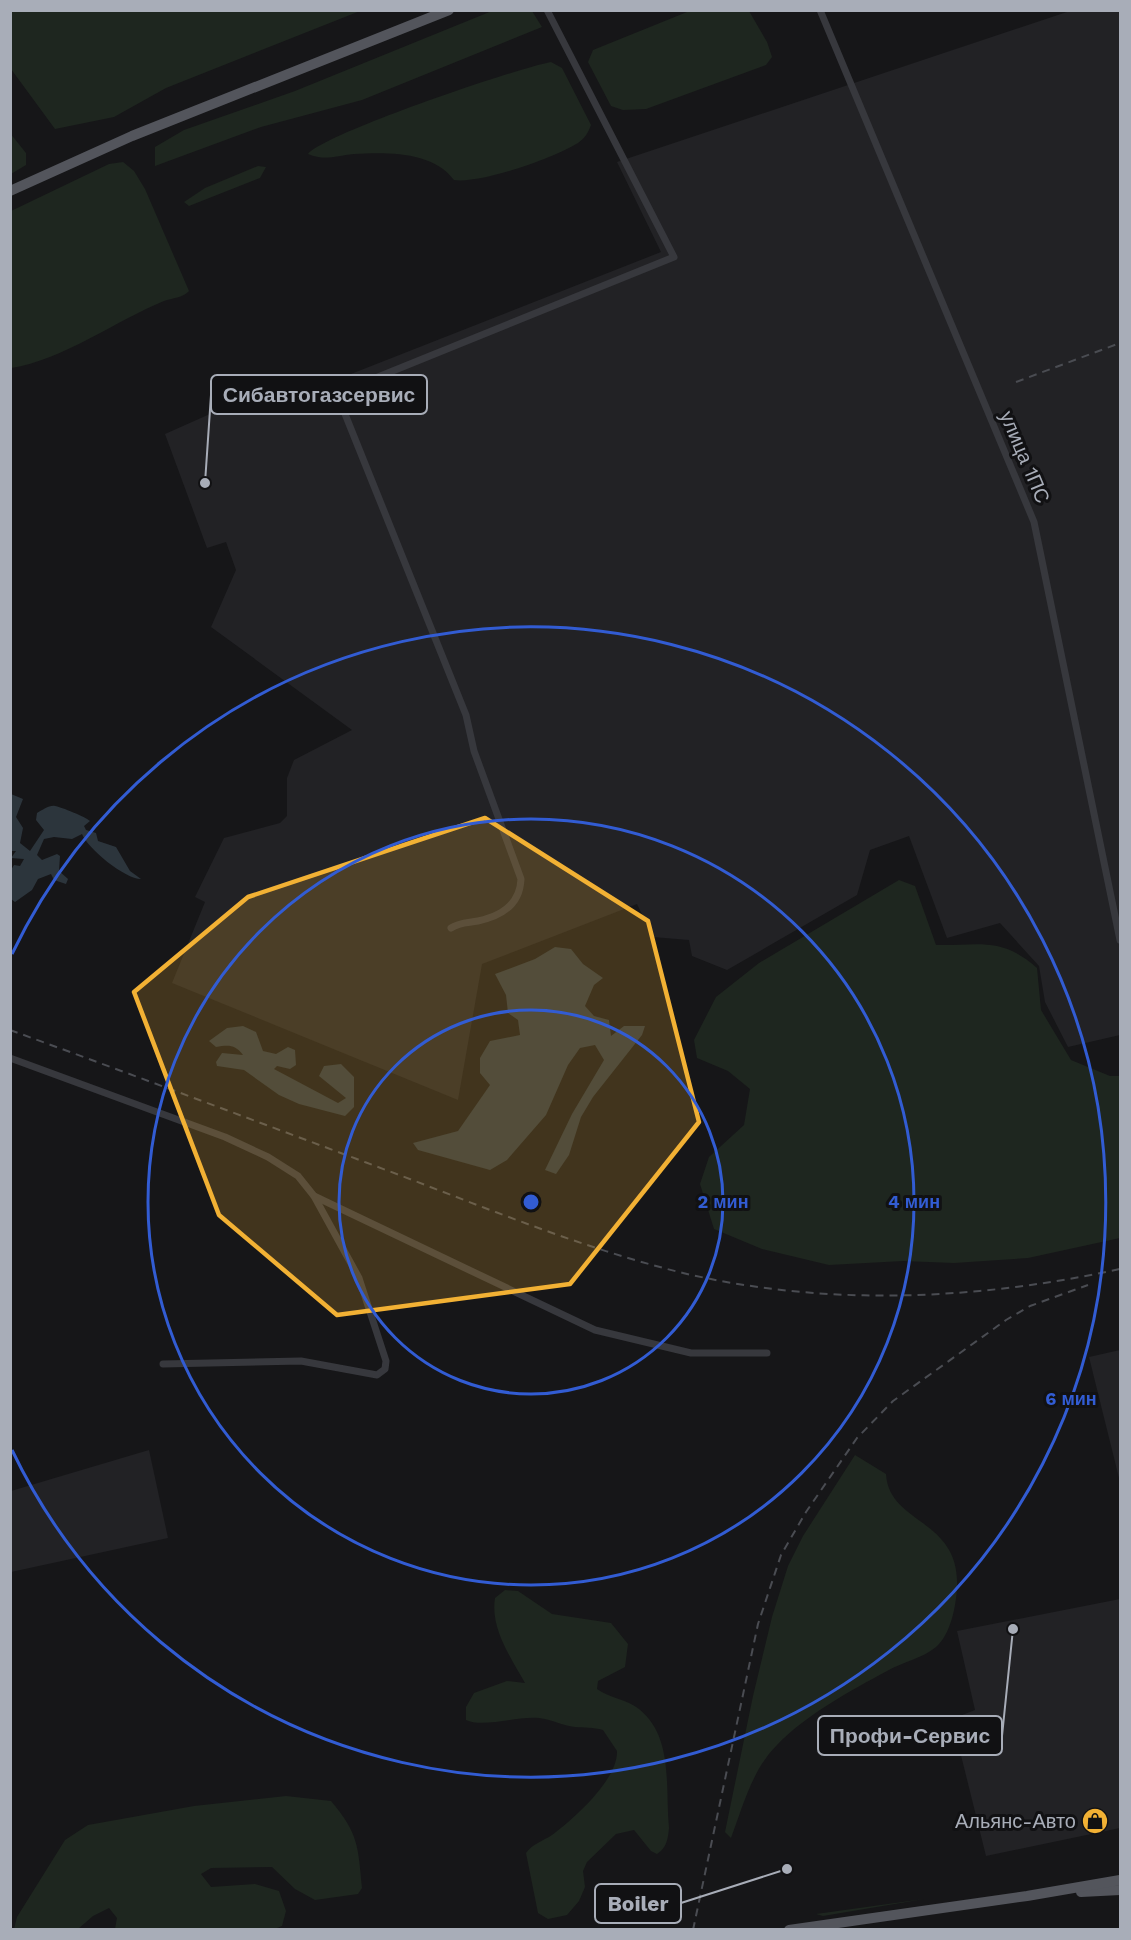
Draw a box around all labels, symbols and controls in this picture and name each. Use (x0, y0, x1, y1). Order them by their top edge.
callout: Сибавтогазсервис (211, 375, 427, 414)
text: Сибавтогазсервис (223, 382, 416, 407)
street label: улица 1ПС (995, 407, 1055, 507)
text: 2 мин (697, 1191, 749, 1212)
text: 4 мин (888, 1191, 940, 1212)
centre of rings (521, 1192, 541, 1212)
text: 6 мин (1045, 1388, 1097, 1409)
callout: Профи-Сервис (818, 1716, 1002, 1755)
text: Профи-Сервис (830, 1723, 990, 1748)
shop icon: Альянс-Авто (1080, 1806, 1110, 1836)
place label: Альянс-Авто (955, 1809, 1076, 1833)
callout: Boiler (595, 1884, 681, 1923)
text: Boiler (607, 1891, 669, 1916)

